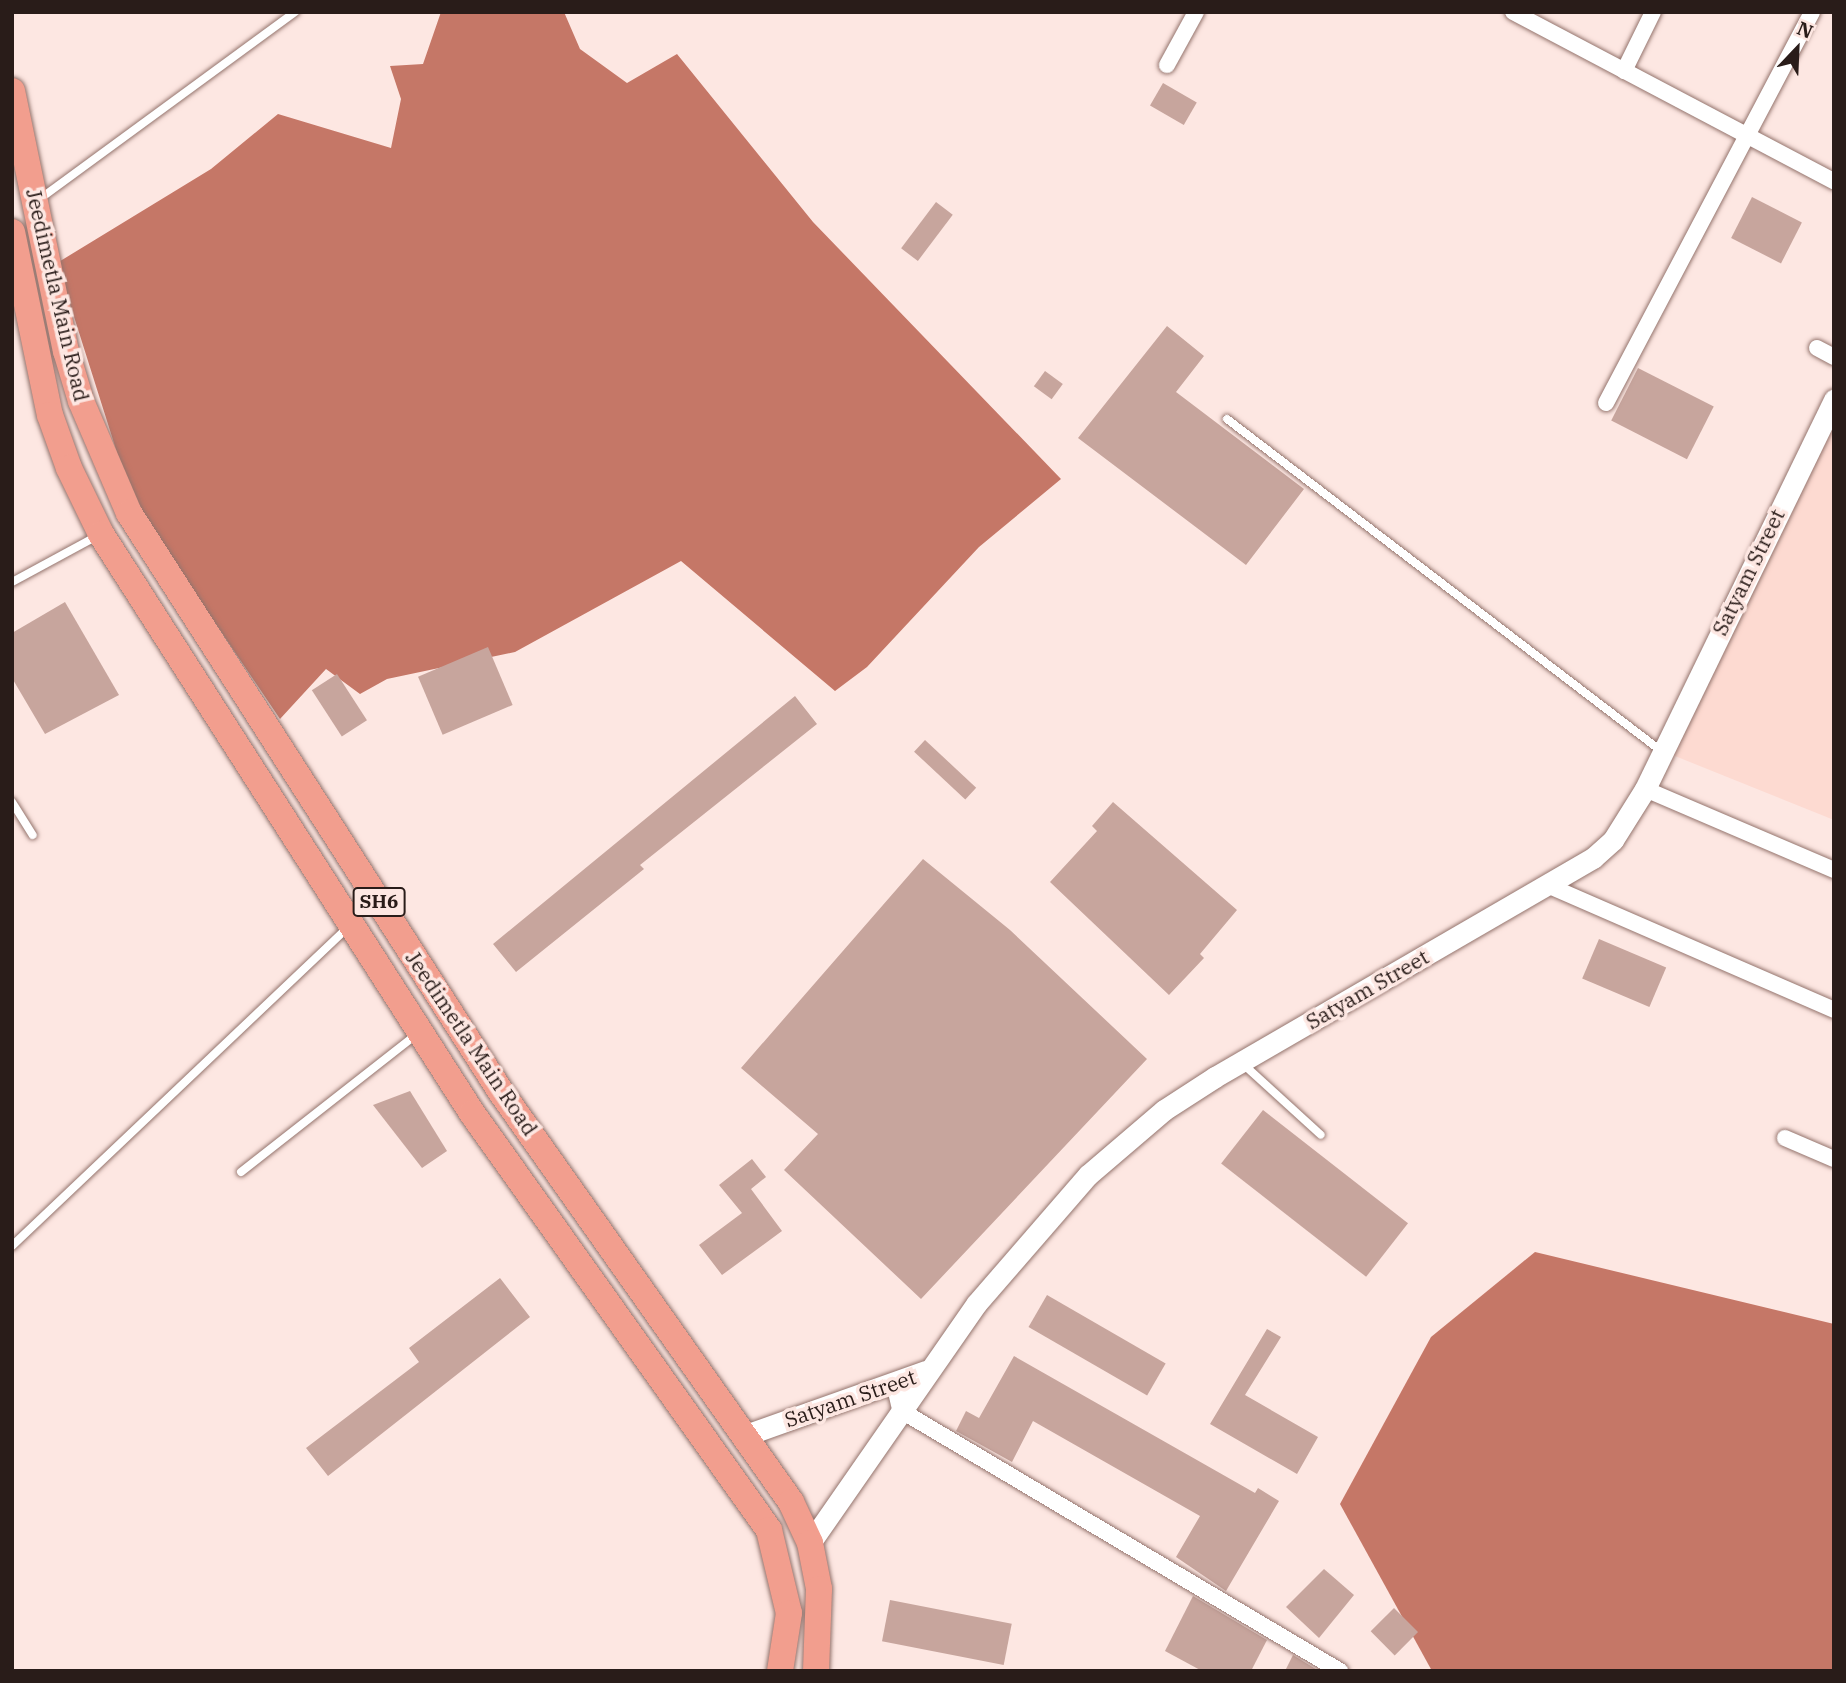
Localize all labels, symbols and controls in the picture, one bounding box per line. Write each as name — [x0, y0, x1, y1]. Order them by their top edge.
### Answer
north arrow — [1762, 14, 1832, 84]
text: N — [1794, 16, 1817, 44]
street label: Jeedimetla Main Road — [21, 186, 95, 404]
street label: Satyam Street — [1707, 505, 1789, 639]
road number: SH6 — [351, 887, 407, 918]
street label: Satyam Street — [1301, 944, 1433, 1034]
street label: Jeedimetla Main Road — [401, 946, 543, 1140]
street label: Satyam Street — [781, 1364, 919, 1432]

